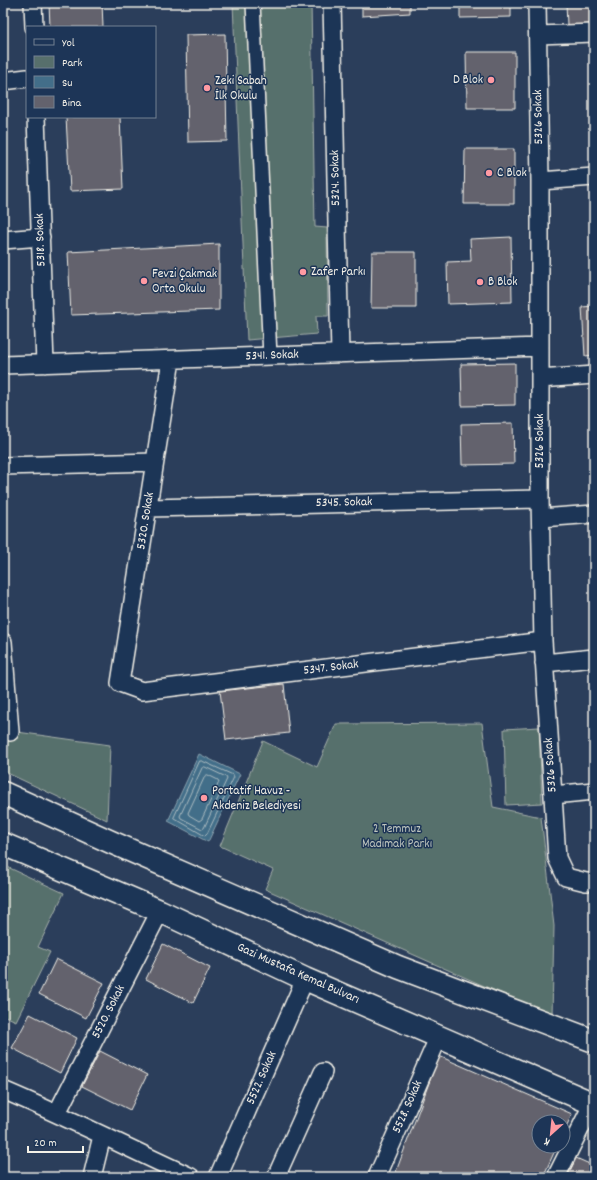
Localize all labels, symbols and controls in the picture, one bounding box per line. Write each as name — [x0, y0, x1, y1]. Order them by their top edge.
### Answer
legend — [26, 26, 156, 118]
text: Yol — [62, 35, 75, 52]
text: Park — [62, 55, 83, 72]
place label: D Blok — [453, 71, 483, 90]
place label: Zeki Sabah İlk Okulu — [215, 72, 267, 106]
text: Su — [62, 75, 72, 92]
marker: D Blok — [486, 75, 496, 85]
marker: Zeki Sabah İlk Okulu — [202, 83, 212, 93]
street label: 5326 Sokak — [529, 89, 549, 145]
text: Bina — [62, 95, 81, 112]
street label: 5324. Sokak — [326, 150, 346, 206]
place label: C Blok — [497, 164, 527, 183]
marker: C Blok — [484, 168, 494, 178]
street label: 5318. Sokak — [31, 213, 51, 267]
place label: Zafer Parkı — [311, 263, 365, 282]
place label: Fevzi Çakmak Orta Okulu — [152, 265, 217, 299]
marker: Zafer Parkı — [298, 267, 308, 277]
place label: B Blok — [488, 273, 518, 292]
marker: Fevzi Çakmak Orta Okulu — [139, 276, 149, 286]
marker: B Blok — [475, 277, 485, 287]
street label: 5341. Sokak — [245, 346, 299, 366]
street label: 5326 Sokak — [531, 413, 550, 469]
street label: 5320. Sokak — [132, 491, 160, 551]
street label: 5345. Sokak — [316, 493, 372, 513]
street label: 5347. Sokak — [302, 655, 360, 681]
street label: 5326 Sokak — [540, 737, 562, 793]
place label: Portatif Havuz - Akdeniz Belediyesi — [212, 782, 301, 816]
marker: Portatif Havuz - Akdeniz Belediyesi — [199, 793, 209, 803]
park label: 2 Temmuz Madımak Parkı — [362, 820, 432, 854]
street label: Gazi Mustafa Kemal Bulvarı — [234, 938, 362, 1010]
street label: 5520. Sokak — [87, 982, 131, 1042]
street label: 5522. Sokak — [242, 1048, 282, 1108]
street label: 5528. Sokak — [388, 1077, 428, 1137]
north arrow — [531, 1114, 571, 1154]
scale bar — [28, 1128, 83, 1154]
text: K — [541, 1133, 553, 1149]
text: 20 m — [34, 1135, 57, 1152]

